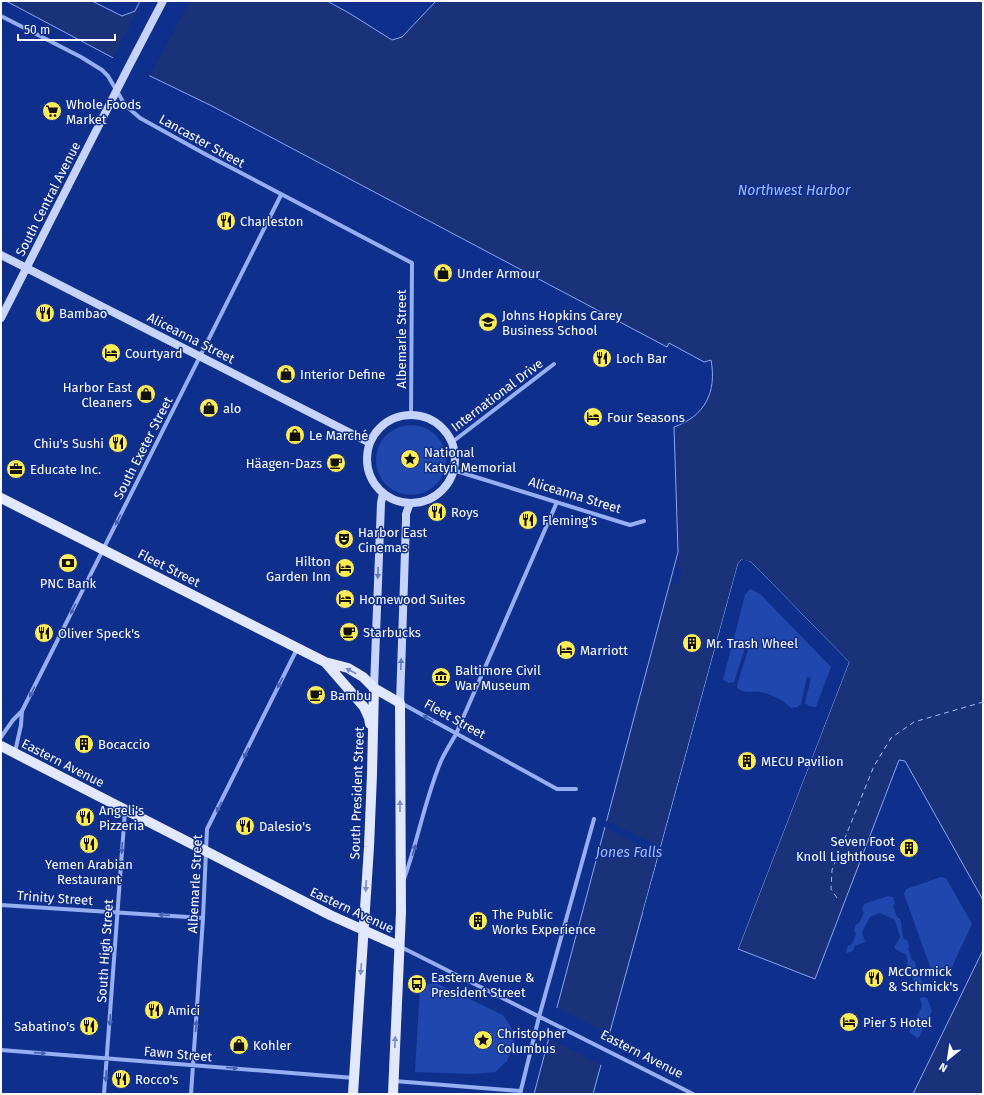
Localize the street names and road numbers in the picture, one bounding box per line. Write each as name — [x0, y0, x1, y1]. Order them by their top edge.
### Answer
street label: Lancaster Street — [157, 111, 248, 171]
street label: South Central Avenue — [13, 139, 83, 259]
street label: Albemarle Street — [394, 289, 409, 388]
street label: Aliceanna Street — [145, 310, 237, 367]
street label: International Drive — [448, 356, 546, 434]
street label: South Exeter Street — [111, 394, 176, 502]
street label: Aliceanna Street — [527, 474, 623, 516]
street label: Fleet Street — [135, 546, 203, 590]
street label: Fleet Street — [422, 696, 488, 742]
street label: South President Street — [347, 726, 367, 860]
street label: Eastern Avenue — [19, 736, 107, 790]
street label: Albemarle Street — [185, 834, 205, 934]
street label: Eastern Avenue — [308, 884, 396, 936]
street label: Trinity Street — [17, 888, 94, 908]
street label: South High Street — [94, 899, 116, 1003]
street label: Eastern Avenue — [598, 1027, 686, 1081]
street label: Fawn Street — [143, 1044, 213, 1064]

